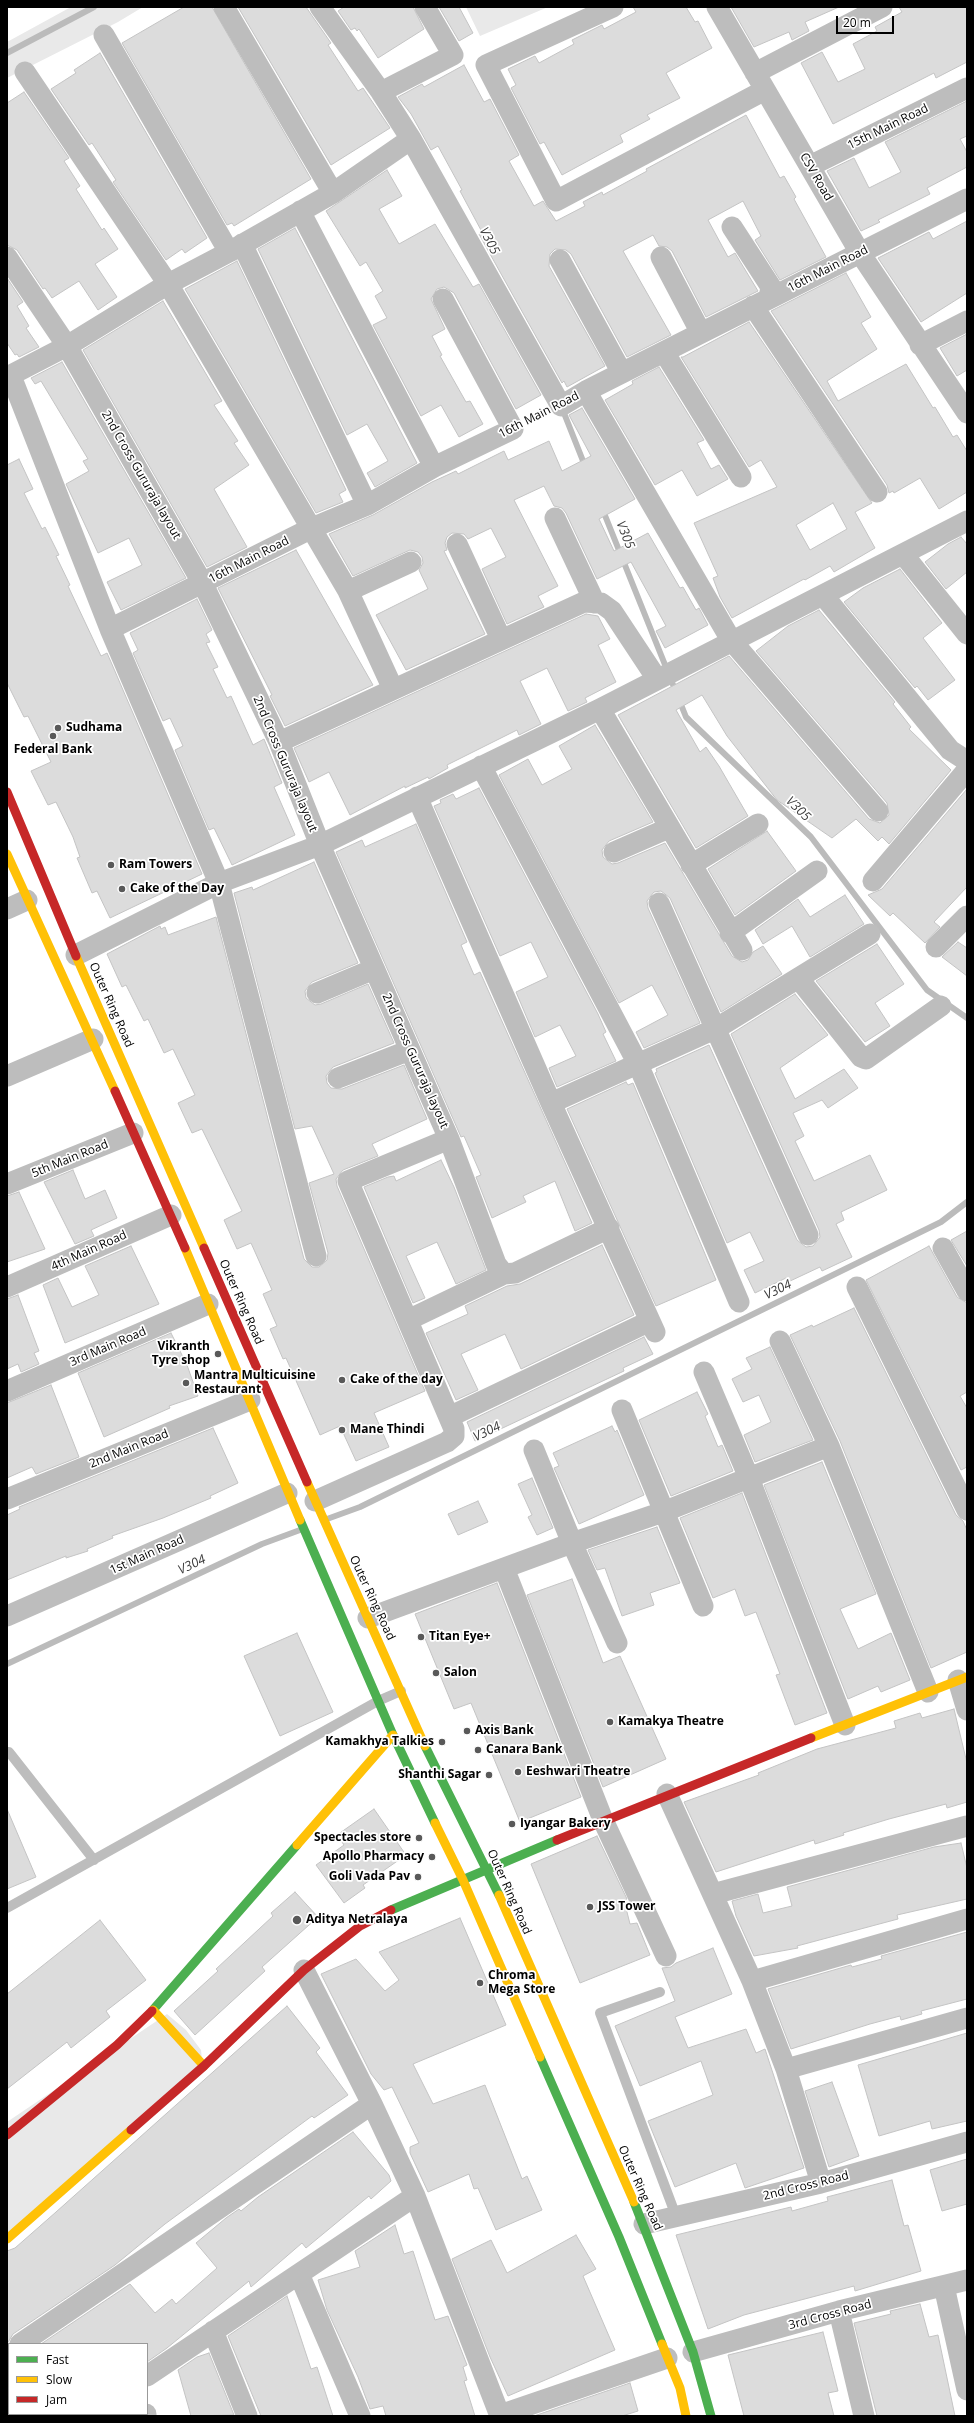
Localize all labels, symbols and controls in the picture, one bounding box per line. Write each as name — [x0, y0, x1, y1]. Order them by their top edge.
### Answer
scale bar — [838, 8, 896, 34]
text: 20 m — [843, 14, 871, 31]
street label: 15th Main Road — [845, 101, 931, 153]
street label: CSV Road — [797, 150, 835, 204]
water label: V305 — [476, 225, 502, 257]
street label: 16th Main Road — [785, 243, 871, 295]
street label: 16th Main Road — [496, 389, 582, 441]
street label: 2nd Cross Gururaja layout — [98, 408, 184, 542]
water label: V305 — [612, 519, 638, 551]
street label: 16th Main Road — [206, 534, 292, 586]
street label: 2nd Cross Gururaja layout — [250, 694, 320, 834]
place label: Sudhama — [66, 721, 122, 735]
marker: Sudhama — [53, 723, 63, 733]
marker: Federal Bank — [48, 731, 58, 741]
place label: Federal Bank — [14, 743, 92, 757]
water label: V305 — [782, 793, 814, 825]
place label: Ram Towers — [119, 858, 192, 872]
marker: Ram Towers — [106, 860, 116, 870]
place label: Cake of the Day — [130, 882, 224, 896]
marker: Cake of the Day — [117, 884, 127, 894]
street label: Outer Ring Road — [86, 960, 136, 1050]
street label: 2nd Cross Gururaja layout — [379, 991, 451, 1131]
street label: 5th Main Road — [30, 1137, 110, 1181]
street label: 4th Main Road — [49, 1228, 129, 1274]
street label: Outer Ring Road — [216, 1257, 266, 1347]
water label: V304 — [762, 1277, 794, 1303]
street label: 3rd Main Road — [68, 1324, 148, 1370]
place label: Vikranth Tyre shop — [152, 1340, 210, 1368]
marker: Vikranth Tyre shop — [213, 1349, 223, 1359]
place label: Mantra Multicuisine Restaurant — [194, 1369, 316, 1397]
place label: Cake of the day — [350, 1373, 443, 1387]
marker: Cake of the day — [337, 1375, 347, 1385]
marker: Mantra Multicuisine Restaurant — [181, 1378, 191, 1388]
water label: V304 — [471, 1419, 503, 1445]
place label: Mane Thindi — [350, 1423, 424, 1437]
marker: Mane Thindi — [337, 1425, 347, 1435]
street label: 2nd Main Road — [87, 1427, 171, 1471]
street label: 1st Main Road — [108, 1532, 186, 1578]
water label: V304 — [176, 1552, 208, 1578]
street label: Outer Ring Road — [346, 1553, 398, 1643]
place label: Titan Eye+ — [429, 1630, 491, 1644]
marker: Titan Eye+ — [416, 1632, 426, 1642]
place label: Salon — [444, 1666, 477, 1680]
marker: Salon — [431, 1668, 441, 1678]
place label: Kamakya Theatre — [618, 1715, 724, 1729]
marker: Kamakya Theatre — [605, 1717, 615, 1727]
place label: Axis Bank — [475, 1724, 534, 1738]
marker: Axis Bank — [462, 1726, 472, 1736]
place label: Kamakhya Talkies — [325, 1735, 434, 1749]
marker: Kamakhya Talkies — [437, 1737, 447, 1747]
place label: Canara Bank — [486, 1743, 562, 1757]
marker: Canara Bank — [473, 1745, 483, 1755]
place label: Eeshwari Theatre — [526, 1765, 630, 1779]
marker: Eeshwari Theatre — [513, 1767, 523, 1777]
place label: Shanthi Sagar — [398, 1768, 481, 1782]
marker: Shanthi Sagar — [484, 1770, 494, 1780]
place label: Iyangar Bakery — [520, 1817, 611, 1831]
marker: Iyangar Bakery — [507, 1819, 517, 1829]
place label: Spectacles store — [314, 1831, 411, 1845]
marker: Spectacles store — [414, 1833, 424, 1843]
street label: Outer Ring Road — [484, 1847, 534, 1937]
place label: Apollo Pharmacy — [323, 1850, 424, 1864]
marker: Apollo Pharmacy — [427, 1852, 437, 1862]
place label: Goli Vada Pav — [329, 1870, 410, 1884]
marker: Goli Vada Pav — [413, 1872, 423, 1882]
place label: JSS Tower — [598, 1900, 655, 1914]
marker: JSS Tower — [585, 1902, 595, 1912]
place label: Aditya Netralaya — [306, 1913, 408, 1927]
marker: Aditya Netralaya — [291, 1914, 303, 1926]
place label: Chroma Mega Store — [488, 1969, 555, 1997]
marker: Chroma Mega Store — [475, 1978, 485, 1988]
street label: Outer Ring Road — [615, 2143, 665, 2233]
street label: 2nd Cross Road — [762, 2168, 850, 2204]
street label: 3rd Cross Road — [787, 2297, 873, 2333]
legend — [8, 2343, 148, 2415]
text: Fast — [46, 2351, 69, 2368]
text: Slow — [46, 2371, 72, 2388]
text: Jam — [46, 2391, 67, 2408]

